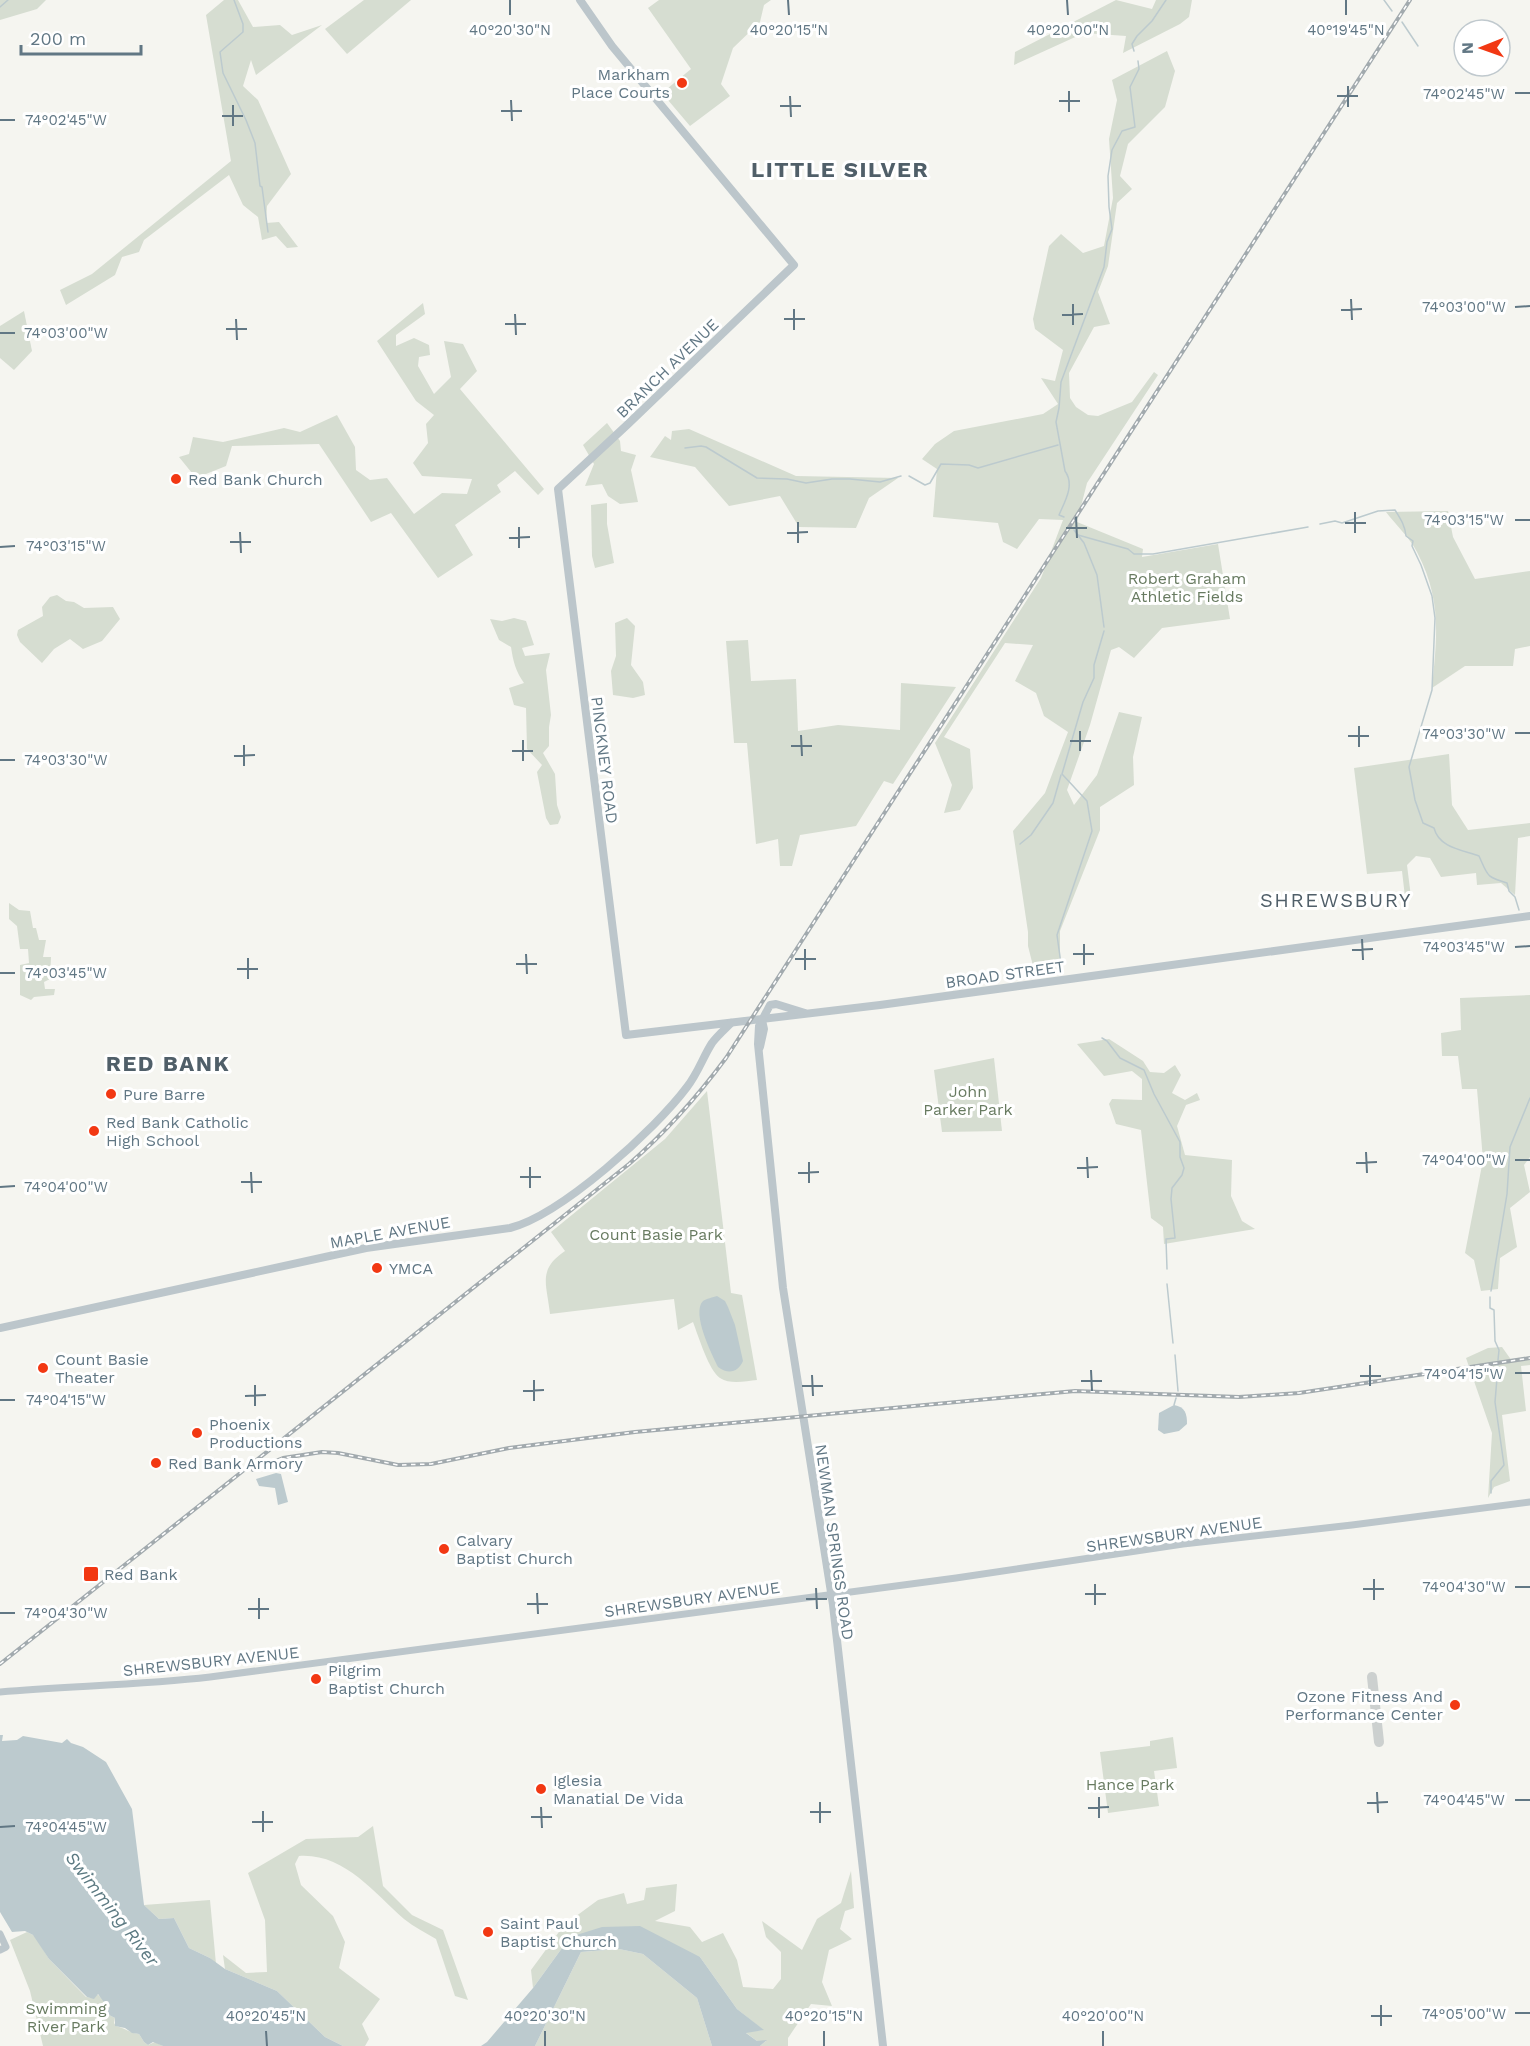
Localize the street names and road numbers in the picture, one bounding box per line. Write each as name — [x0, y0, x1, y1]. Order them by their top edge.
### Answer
street label: BRANCH AVENUE — [612, 315, 722, 422]
street label: PINCKNEY ROAD — [587, 695, 622, 825]
street label: BROAD STREET — [944, 957, 1066, 992]
street label: MAPLE AVENUE — [328, 1213, 452, 1252]
street label: NEWMAN SPRINGS ROAD — [811, 1443, 858, 1641]
street label: SHREWSBURY AVENUE — [1085, 1513, 1263, 1556]
street label: SHREWSBURY AVENUE — [603, 1578, 781, 1621]
street label: SHREWSBURY AVENUE — [122, 1643, 300, 1680]

